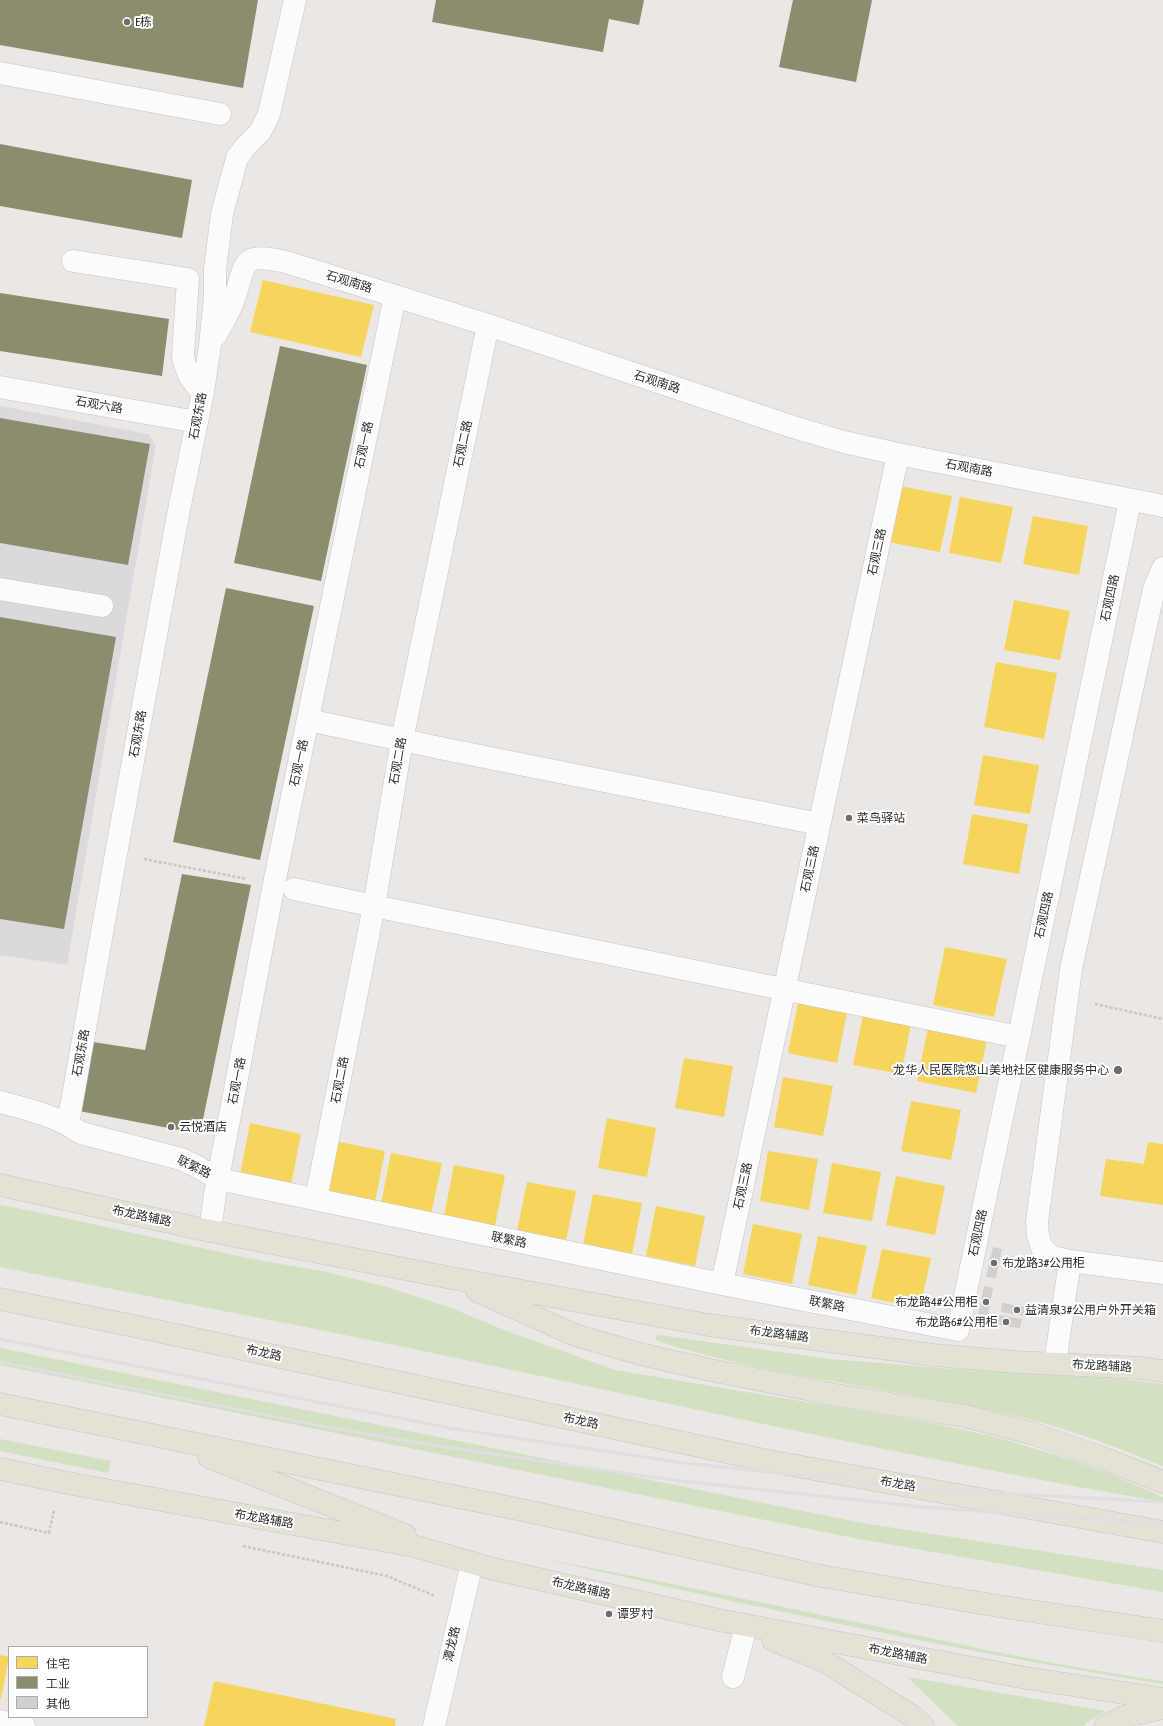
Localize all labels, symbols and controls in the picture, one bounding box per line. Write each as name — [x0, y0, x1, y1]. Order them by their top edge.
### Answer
place label: E栋 — [135, 15, 152, 29]
marker: E栋 — [122, 17, 132, 27]
street label: 石观南路 — [324, 268, 374, 296]
street label: 石观南路 — [632, 368, 682, 396]
street label: 石观东路 — [186, 391, 210, 441]
street label: 石观六路 — [74, 394, 124, 416]
street label: 石观二路 — [451, 419, 475, 469]
street label: 石观一路 — [352, 420, 376, 470]
street label: 石观南路 — [944, 456, 994, 480]
street label: 石观三路 — [865, 527, 889, 577]
street label: 石观四路 — [1098, 573, 1122, 623]
street label: 石观东路 — [127, 709, 149, 759]
street label: 石观二路 — [387, 736, 409, 786]
street label: 石观一路 — [287, 738, 311, 788]
place label: 菜鸟驿站 — [857, 811, 905, 825]
marker: 菜鸟驿站 — [844, 813, 854, 823]
street label: 石观三路 — [798, 844, 822, 894]
street label: 石观四路 — [1032, 890, 1056, 940]
street label: 石观东路 — [70, 1028, 92, 1078]
street label: 石观二路 — [328, 1055, 352, 1105]
street label: 石观一路 — [225, 1056, 249, 1106]
place label: 龙华人民医院悠山美地社区健康服务中心 — [893, 1063, 1109, 1077]
marker: 龙华人民医院悠山美地社区健康服务中心 — [1112, 1064, 1124, 1076]
place label: 云悦酒店 — [179, 1120, 227, 1134]
marker: 云悦酒店 — [166, 1122, 176, 1132]
street label: 联繁路 — [175, 1153, 213, 1181]
street label: 石观三路 — [731, 1161, 755, 1211]
street label: 布龙路辅路 — [111, 1203, 173, 1229]
street label: 石观四路 — [966, 1208, 990, 1258]
street label: 联繁路 — [490, 1229, 528, 1251]
place label: 布龙路3#公用柜 — [1002, 1256, 1085, 1270]
marker: 布龙路3#公用柜 — [989, 1258, 999, 1268]
street label: 联繁路 — [808, 1293, 846, 1315]
place label: 布龙路4#公用柜 — [895, 1295, 978, 1309]
marker: 布龙路4#公用柜 — [981, 1297, 991, 1307]
place label: 益清泉3#公用户外开关箱 — [1025, 1303, 1156, 1317]
marker: 益清泉3#公用户外开关箱 — [1012, 1305, 1022, 1315]
place label: 布龙路6#公用柜 — [915, 1315, 998, 1329]
marker: 布龙路6#公用柜 — [1001, 1317, 1011, 1327]
street label: 布龙路辅路 — [748, 1323, 810, 1345]
street label: 布龙路 — [245, 1342, 283, 1364]
street label: 布龙路辅路 — [1072, 1357, 1132, 1375]
street label: 布龙路 — [562, 1410, 600, 1432]
street label: 布龙路 — [879, 1474, 917, 1494]
street label: 布龙路辅路 — [233, 1507, 295, 1531]
street label: 布龙路辅路 — [550, 1574, 612, 1602]
place label: 谭罗村 — [617, 1607, 653, 1621]
marker: 谭罗村 — [604, 1609, 614, 1619]
street label: 潭龙路 — [441, 1625, 463, 1663]
street label: 布龙路辅路 — [867, 1641, 929, 1667]
legend — [8, 1646, 148, 1718]
text: 住宅 — [46, 1657, 70, 1671]
text: 工业 — [46, 1677, 70, 1691]
text: 其他 — [46, 1697, 70, 1711]

